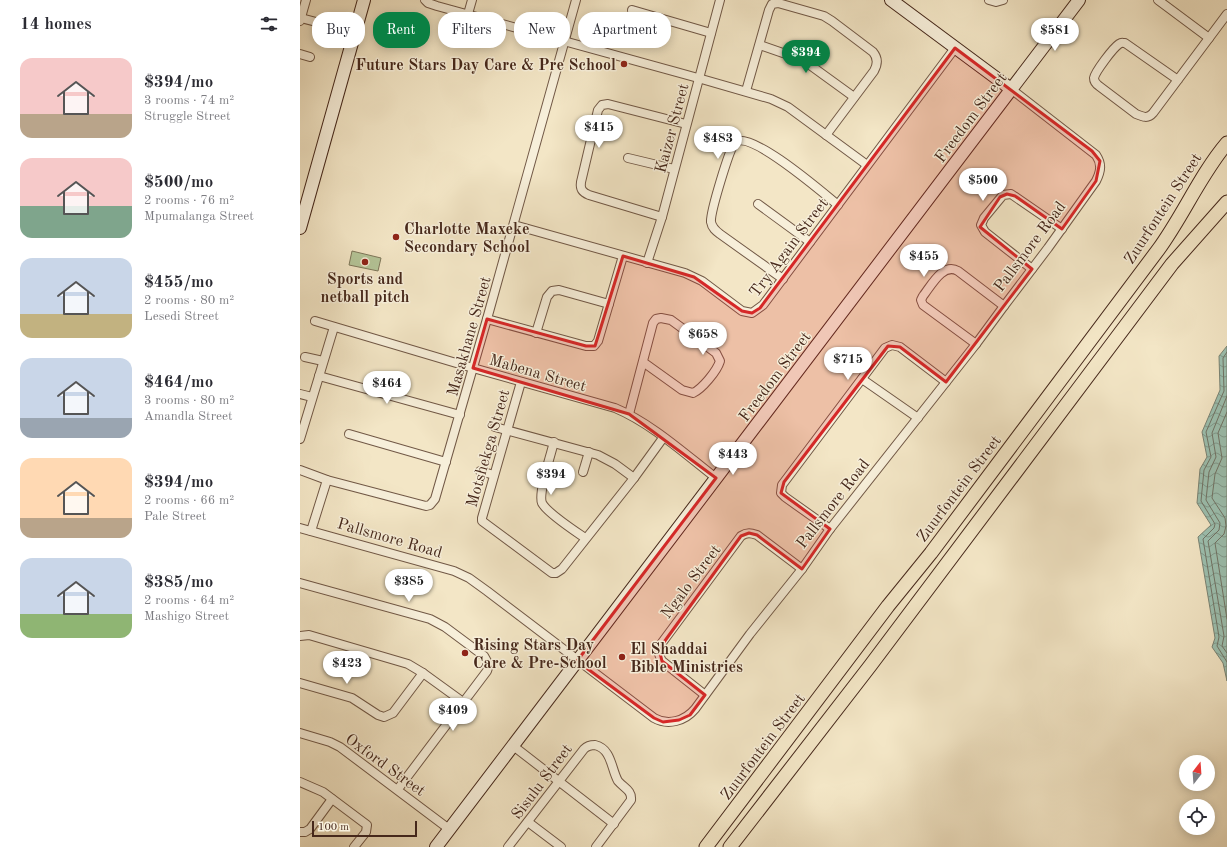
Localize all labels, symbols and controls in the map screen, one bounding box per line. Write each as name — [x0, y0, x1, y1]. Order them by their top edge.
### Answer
chip: Buy — [312, 12, 365, 48]
chip: Rent — [373, 12, 430, 48]
chip: Filters — [438, 12, 506, 48]
chip: New — [514, 12, 570, 48]
chip: Apartment — [578, 12, 671, 48]
icon: filters — [258, 13, 280, 35]
text: 14 homes — [20, 16, 92, 33]
pin: $581 — [1031, 18, 1079, 52]
text: $581 — [1040, 24, 1070, 37]
pin: $394 — [782, 40, 830, 74]
text: $394 — [791, 46, 821, 59]
place label: Future Stars Day Care & Pre School — [355, 58, 616, 74]
marker: Future Stars Day Care & Pre School — [619, 59, 629, 69]
street label: Freedom Street — [933, 70, 1011, 166]
icon: home — [52, 74, 100, 122]
text: $394/mo — [144, 74, 213, 91]
street label: Kaizer Street — [653, 82, 693, 175]
text: 3 rooms · 74 m² — [144, 94, 234, 107]
text: Struggle Street — [144, 110, 231, 123]
pin: $415 — [575, 115, 623, 149]
text: $415 — [584, 121, 614, 134]
pin: $483 — [694, 126, 742, 160]
text: $483 — [703, 132, 733, 145]
street label: Zuurfontein Street — [1122, 150, 1206, 267]
pin: $500 — [959, 168, 1007, 202]
icon: home — [52, 174, 100, 222]
text: $500/mo — [144, 174, 213, 191]
text: $500 — [968, 174, 998, 187]
text: 2 rooms · 76 m² — [144, 194, 234, 207]
street label: Try Again Street — [747, 195, 832, 301]
street label: Pallsmore Road — [992, 199, 1070, 295]
text: Mpumalanga Street — [144, 210, 254, 223]
place label: Charlotte Maxeke Secondary School — [404, 222, 530, 256]
marker: Charlotte Maxeke Secondary School — [391, 232, 401, 242]
pin: $455 — [900, 244, 948, 278]
text: $455 — [909, 250, 939, 263]
marker: Sports and netball pitch — [360, 257, 370, 267]
place label: Sports and netball pitch — [321, 272, 409, 306]
icon: home — [52, 274, 100, 322]
text: $455/mo — [144, 274, 213, 291]
street label: Masakhane Street — [445, 274, 495, 398]
text: 2 rooms · 80 m² — [144, 294, 234, 307]
text: Lesedi Street — [144, 310, 219, 323]
pin: $658 — [679, 322, 727, 356]
text: $658 — [688, 328, 718, 341]
street label: Freedom Street — [737, 329, 815, 425]
pin: $715 — [824, 347, 872, 381]
street label: Mabena Street — [487, 352, 588, 396]
text: $715 — [833, 353, 863, 366]
pin: $464 — [363, 371, 411, 405]
icon: home — [52, 374, 100, 422]
text: $464/mo — [144, 374, 213, 391]
text: $464 — [372, 377, 402, 390]
street label: Motshekga Street — [464, 387, 513, 509]
text: 3 rooms · 80 m² — [144, 394, 234, 407]
text: Amandla Street — [144, 410, 233, 423]
street label: Zuurfontein Street — [914, 433, 1005, 545]
pin: $443 — [709, 442, 757, 476]
text: $443 — [718, 448, 748, 461]
street label: Pallsmore Road — [794, 457, 873, 552]
pin: $394 — [527, 462, 575, 496]
text: $394 — [536, 468, 566, 481]
icon: home — [52, 474, 100, 522]
text: $394/mo — [144, 474, 213, 491]
text: 2 rooms · 66 m² — [144, 494, 234, 507]
text: Pale Street — [144, 510, 206, 523]
street label: Pallsmore Road — [335, 516, 444, 562]
street label: Ngalo Street — [659, 542, 725, 622]
pin: $385 — [385, 569, 433, 603]
icon: home — [52, 574, 100, 622]
text: $385/mo — [144, 574, 213, 591]
text: $385 — [394, 575, 424, 588]
text: 2 rooms · 64 m² — [144, 594, 234, 607]
text: Mashigo Street — [144, 610, 229, 623]
place label: Rising Stars Day Care & Pre-School — [473, 638, 607, 672]
place label: El Shaddai Bible Ministries — [630, 642, 743, 676]
marker: Rising Stars Day Care & Pre-School — [460, 648, 470, 658]
pin: $423 — [323, 651, 371, 685]
marker: El Shaddai Bible Ministries — [617, 652, 627, 662]
text: $423 — [332, 657, 362, 670]
street label: Zuurfontein Street — [718, 691, 809, 803]
pin: $409 — [429, 698, 477, 732]
text: $409 — [438, 704, 468, 717]
street label: Oxford Street — [342, 731, 428, 800]
street label: Sisulu Street — [509, 741, 576, 823]
north arrow — [1179, 755, 1215, 791]
map controls — [1179, 755, 1215, 835]
button: locate — [1179, 799, 1215, 835]
scale bar — [312, 819, 417, 838]
text: 100 m — [318, 822, 349, 833]

